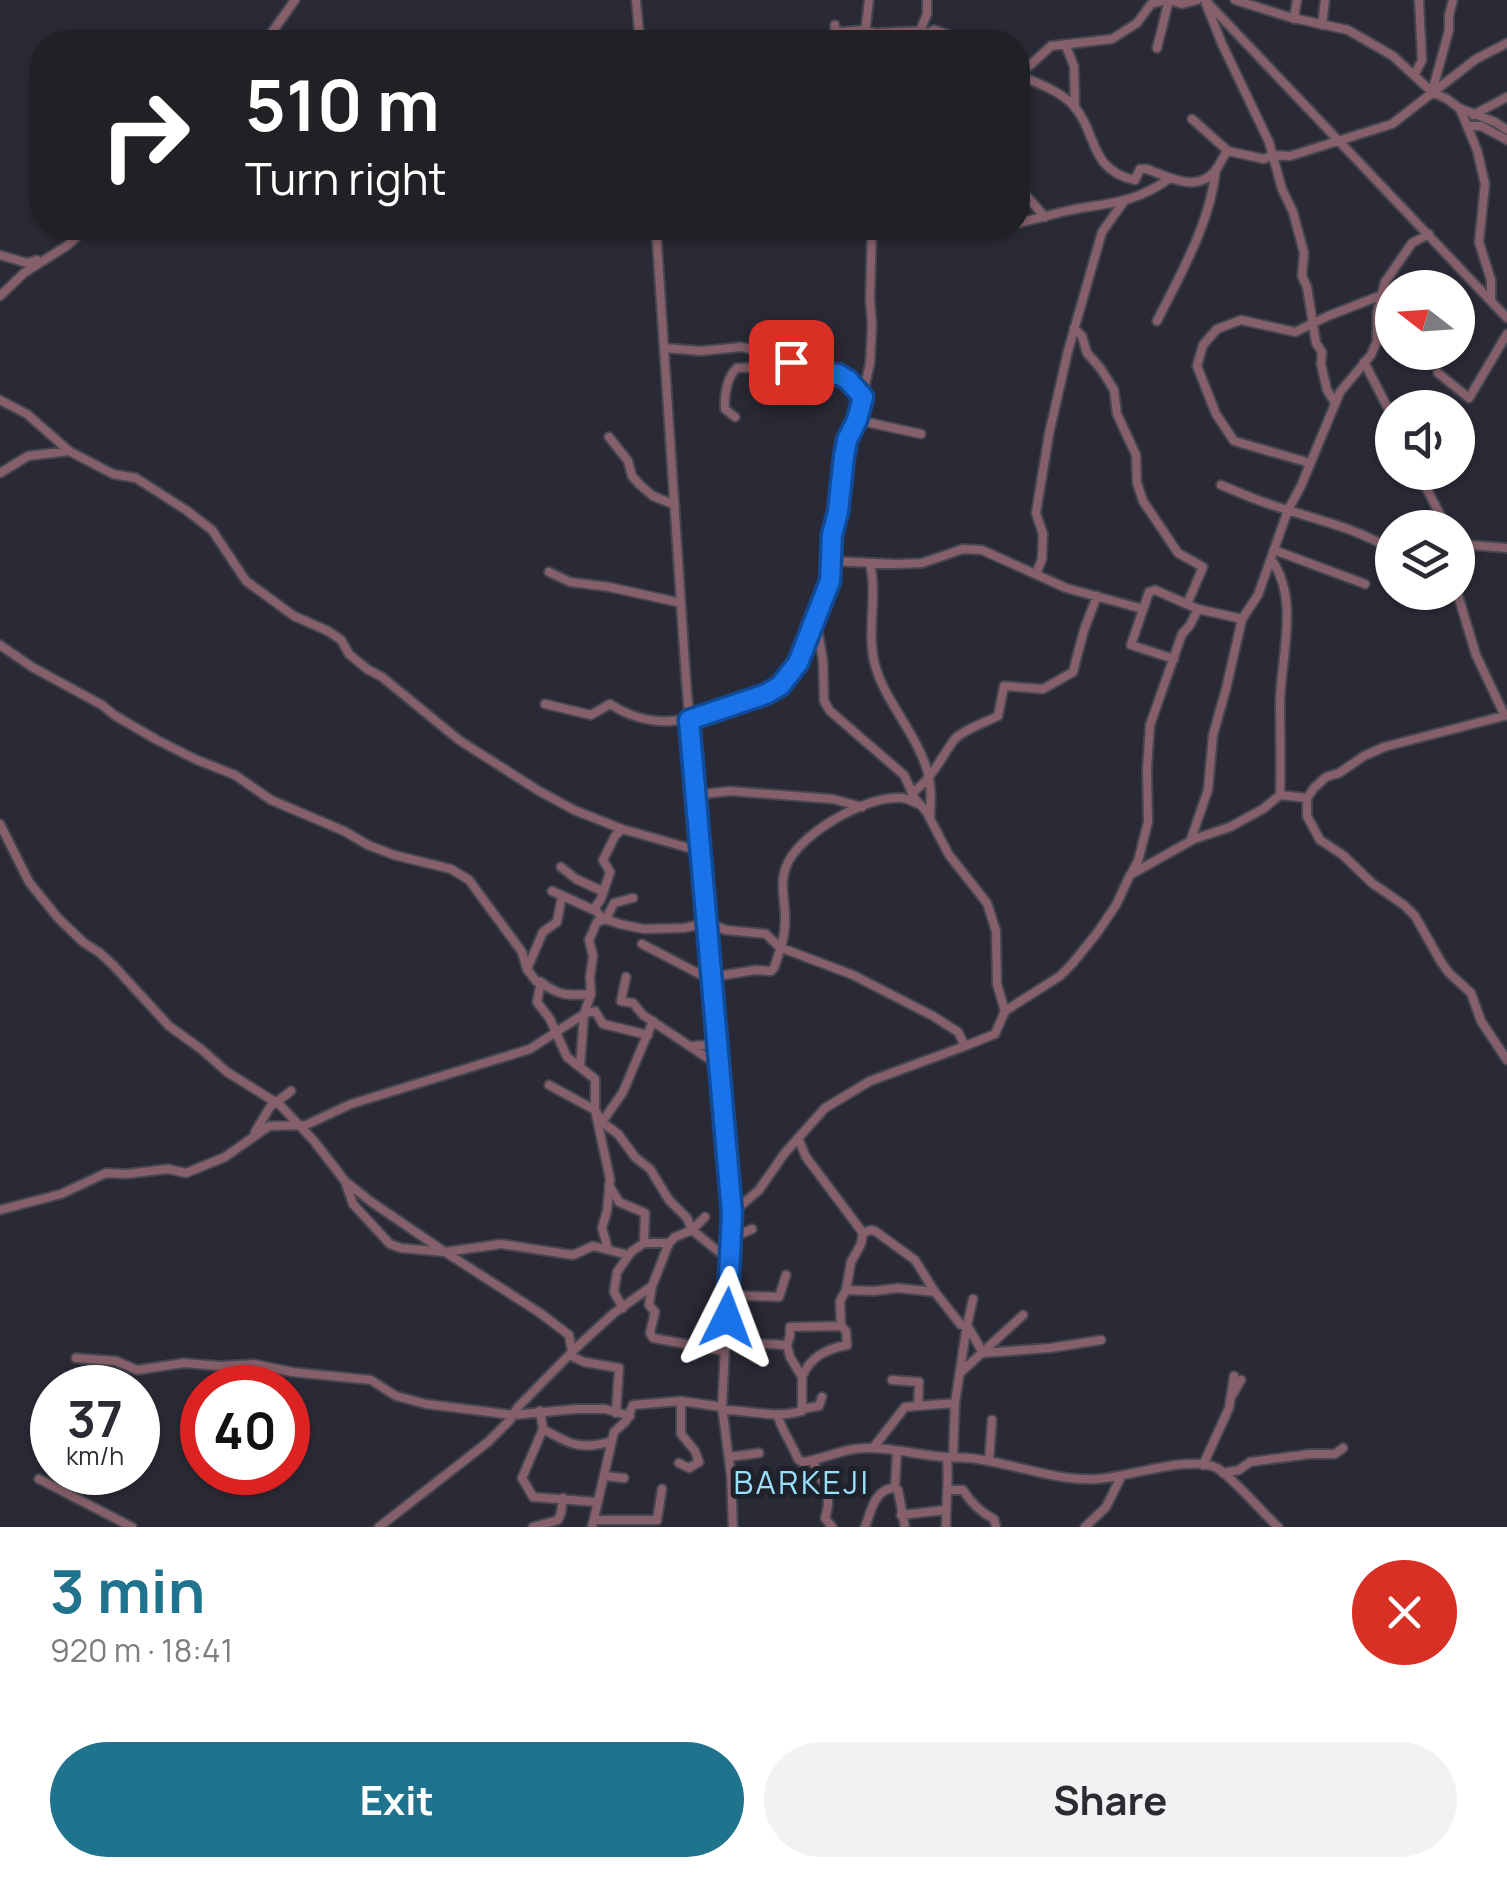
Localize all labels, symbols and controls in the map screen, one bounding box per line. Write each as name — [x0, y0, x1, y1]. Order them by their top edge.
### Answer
text: 510 m — [245, 56, 440, 152]
icon: right — [80, 70, 210, 200]
text: Turn right — [245, 147, 446, 209]
north arrow — [1375, 270, 1475, 370]
map controls — [1375, 270, 1475, 610]
pin — [749, 320, 834, 405]
icon: arrive — [764, 335, 819, 390]
button: sound — [1375, 390, 1475, 490]
button: layers — [1375, 510, 1475, 610]
position arrow — [675, 1266, 779, 1370]
speed limit sign: 40 — [180, 1365, 310, 1495]
text: 37 — [67, 1384, 123, 1452]
text: km/h — [66, 1438, 124, 1473]
district label: BARKEJI — [733, 1460, 871, 1504]
text: 3 min — [50, 1549, 205, 1631]
button: close — [1352, 1560, 1457, 1665]
text: 920 m · 18:41 — [50, 1628, 233, 1672]
button: Exit — [50, 1742, 744, 1857]
button: Share — [764, 1742, 1457, 1857]

